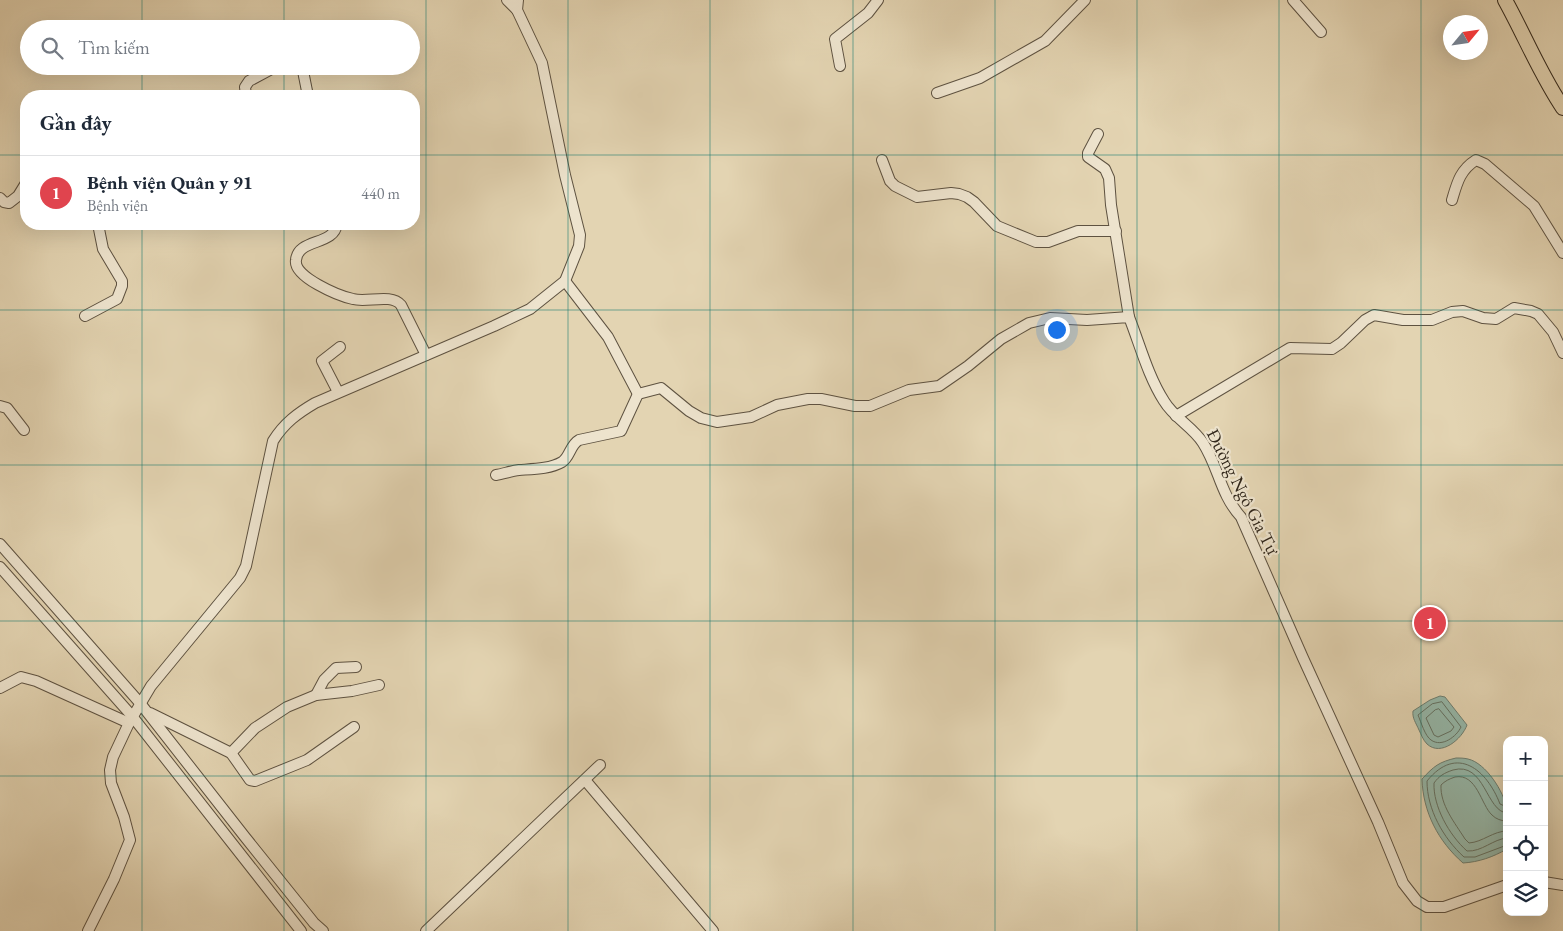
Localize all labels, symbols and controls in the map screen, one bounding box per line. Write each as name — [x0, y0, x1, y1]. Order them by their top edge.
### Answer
north arrow — [1443, 15, 1488, 60]
search box — [20, 20, 420, 75]
icon: search — [38, 34, 66, 62]
text: Tìm kiếm — [78, 35, 150, 60]
text: Gần đây — [40, 109, 112, 136]
text: Bệnh viện Quân y 91 — [87, 170, 253, 195]
text: 1 — [52, 183, 60, 204]
text: 440 m — [361, 183, 400, 204]
text: Bệnh viện — [87, 195, 148, 216]
your location — [1044, 317, 1070, 343]
street label: Đường Ngô Gia Tự — [1202, 425, 1286, 560]
pin: 1 — [1414, 604, 1446, 642]
map controls — [1503, 736, 1548, 916]
button: + — [1503, 736, 1548, 781]
button: − — [1503, 781, 1548, 826]
button: locate — [1503, 826, 1548, 871]
button: layers — [1503, 871, 1548, 916]

